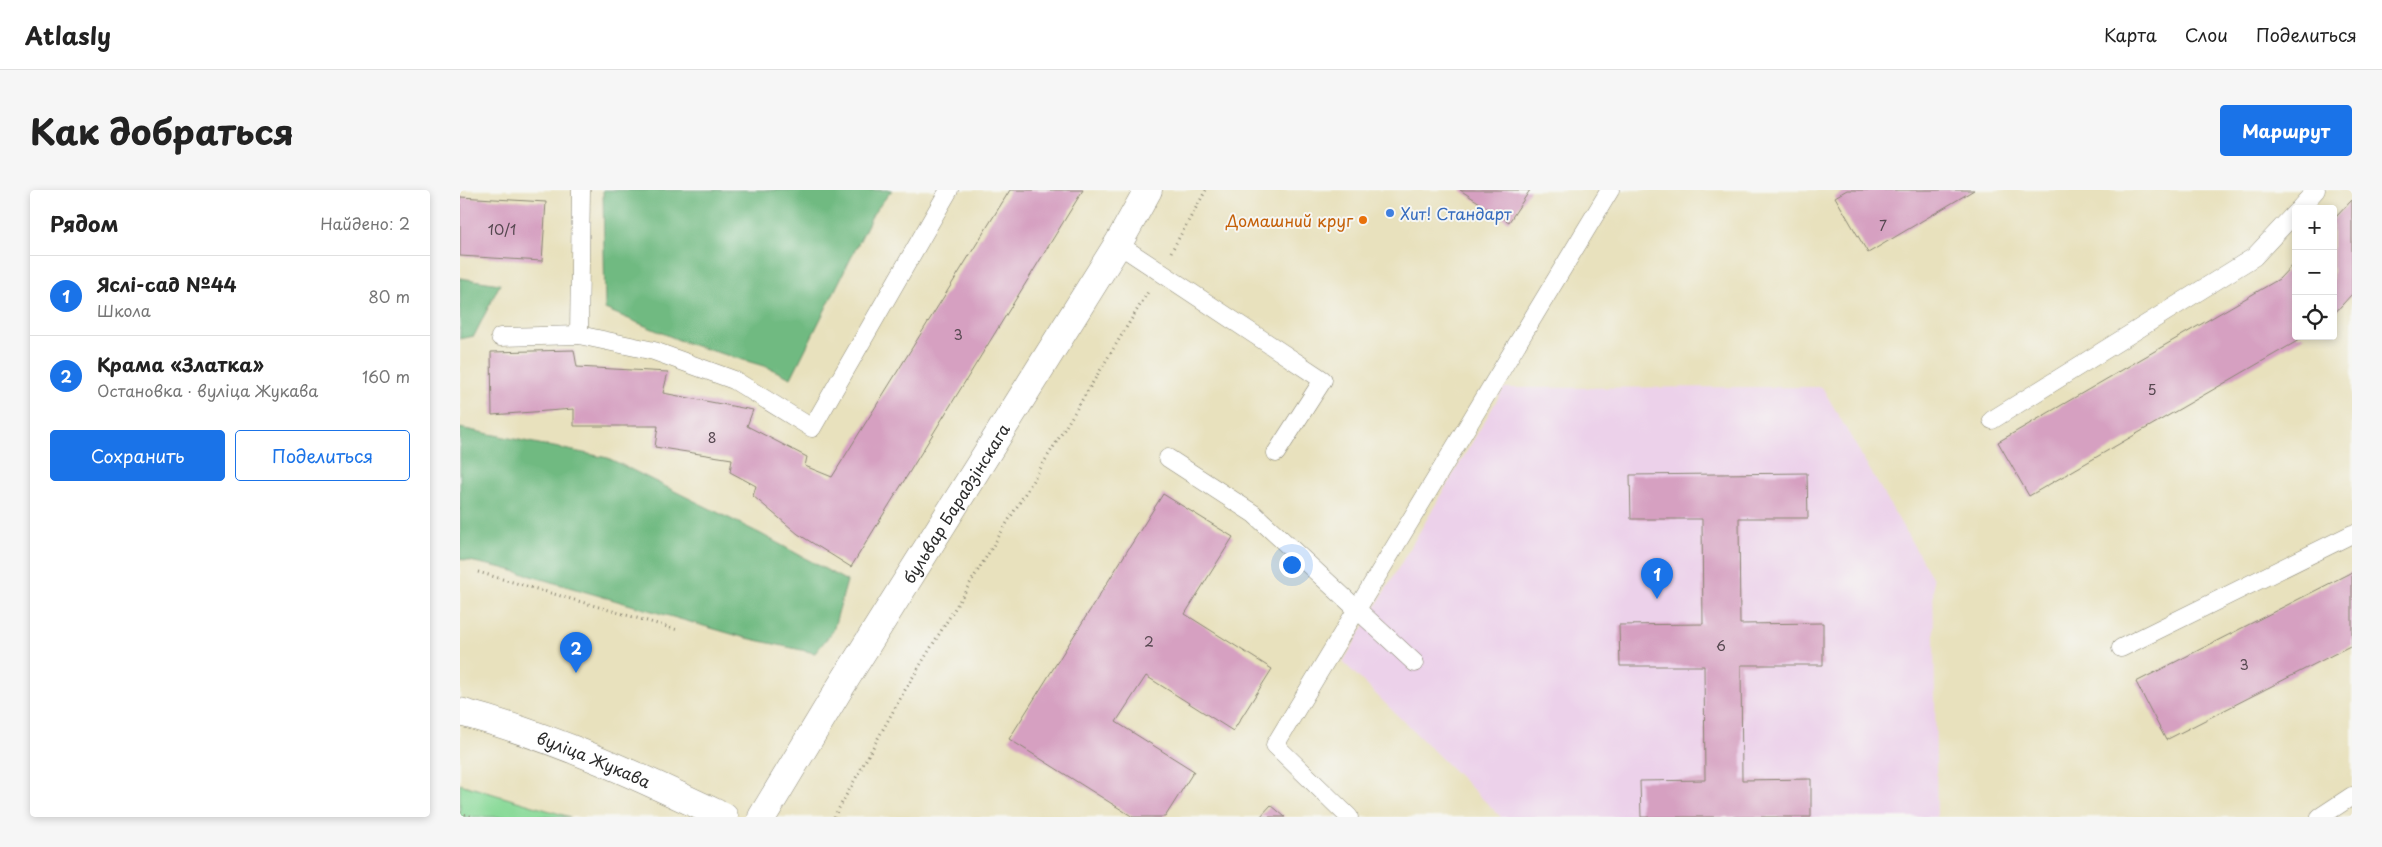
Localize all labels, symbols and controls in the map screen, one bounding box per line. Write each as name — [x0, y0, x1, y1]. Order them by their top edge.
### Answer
text: Atlasly — [25, 17, 111, 53]
text: Карта — [2104, 21, 2157, 48]
text: Слои — [2185, 21, 2228, 48]
text: Поделиться — [2256, 21, 2357, 48]
text: Как добраться — [30, 104, 294, 157]
button: Маршрут — [2220, 105, 2352, 156]
place label: Хит! Стандарт — [1400, 201, 1512, 225]
map controls — [2292, 205, 2337, 340]
button: + — [2292, 205, 2337, 250]
text: Рядом — [50, 207, 118, 239]
marker: Хит! Стандарт — [1384, 207, 1396, 219]
place label: Домашний круг — [1225, 208, 1354, 232]
text: Найдено: 2 — [320, 211, 410, 235]
marker: Домашний круг — [1357, 214, 1369, 226]
house number: 7 — [1879, 215, 1887, 236]
house number: 10/1 — [488, 219, 516, 240]
button: − — [2292, 250, 2337, 295]
text: Яслі-сад №44 — [97, 270, 237, 298]
text: 1 — [62, 284, 70, 308]
text: 80 m — [368, 284, 410, 308]
button: locate — [2292, 295, 2337, 340]
text: Школа — [97, 298, 151, 322]
house number: 3 — [953, 324, 963, 345]
text: Крама «Златка» — [97, 350, 264, 378]
text: 2 — [60, 364, 72, 388]
text: 160 m — [362, 364, 410, 388]
text: Остановка · вуліца Жукава — [97, 378, 318, 402]
house number: 5 — [2147, 379, 2157, 400]
street label: бульвар Барадзінскага — [896, 418, 1015, 588]
house number: 8 — [708, 427, 716, 448]
button: Сохранить — [50, 430, 225, 481]
button: Поделиться — [235, 430, 410, 481]
your location — [1279, 552, 1305, 578]
pin: 1 — [1641, 558, 1673, 599]
house number: 2 — [1144, 631, 1154, 652]
pin: 2 — [560, 632, 592, 673]
house number: 6 — [1716, 635, 1726, 656]
house number: 3 — [2239, 654, 2249, 675]
street label: вуліца Жукава — [533, 725, 655, 793]

